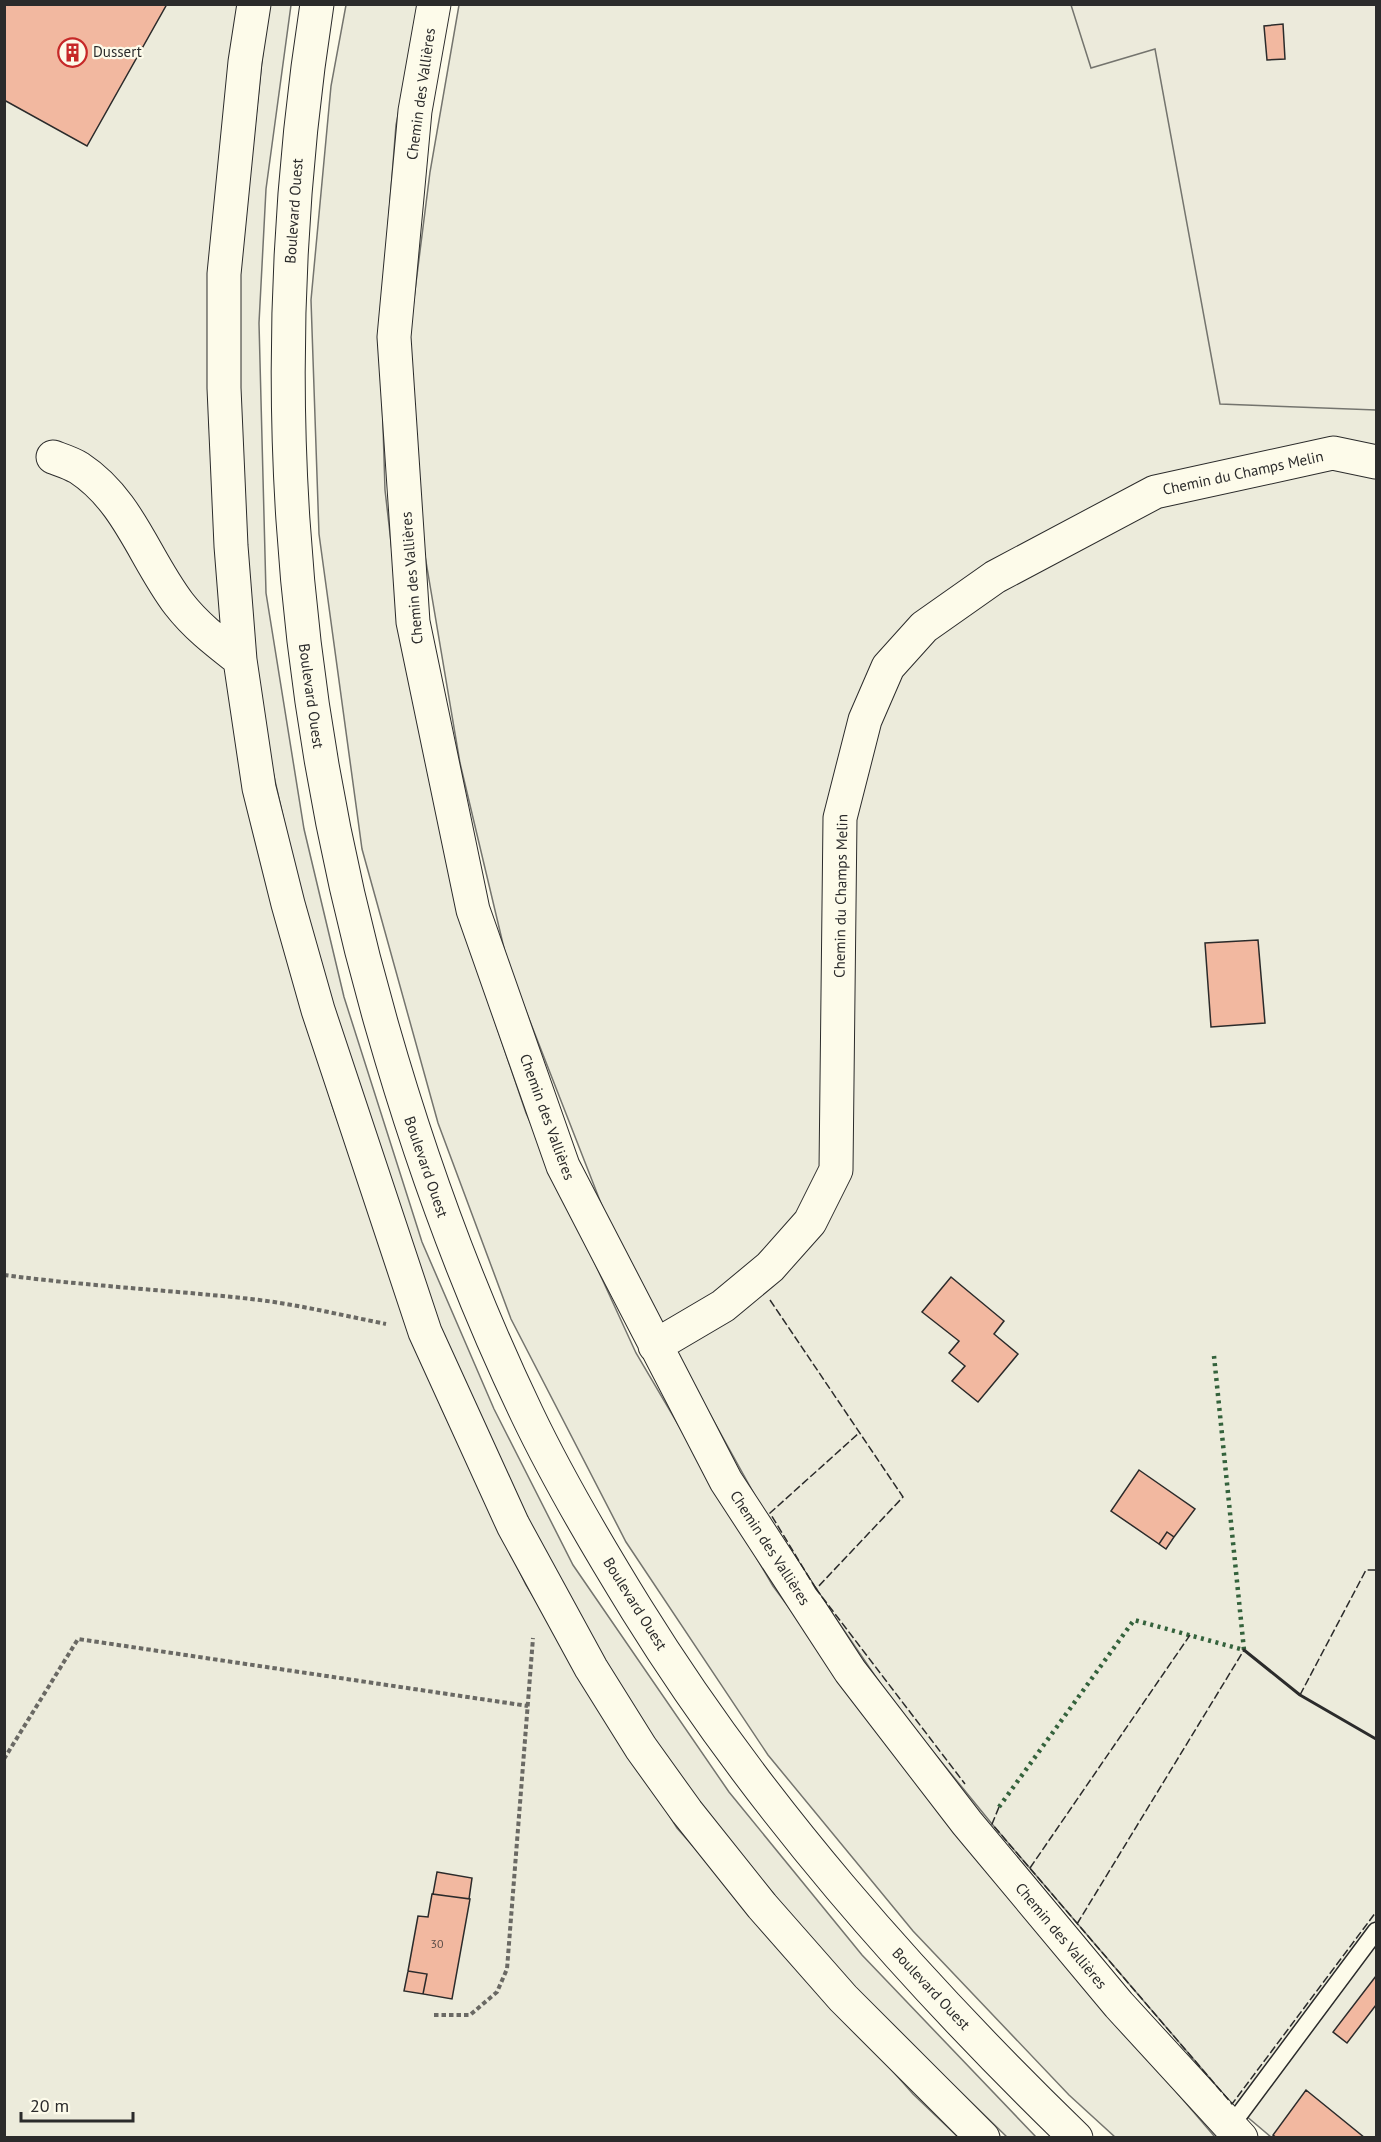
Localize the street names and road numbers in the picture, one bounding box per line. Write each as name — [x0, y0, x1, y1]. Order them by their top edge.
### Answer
street label: Chemin des Vallières — [402, 27, 439, 161]
street label: Boulevard Ouest — [280, 158, 307, 264]
street label: Chemin du Champs Melin — [1161, 446, 1325, 499]
street label: Chemin des Vallières — [396, 511, 427, 645]
street label: Boulevard Ouest — [295, 642, 328, 750]
street label: Chemin du Champs Melin — [830, 814, 851, 978]
street label: Chemin des Vallières — [516, 1051, 579, 1183]
street label: Boulevard Ouest — [400, 1114, 453, 1220]
street label: Chemin des Vallières — [726, 1487, 815, 1609]
street label: Boulevard Ouest — [599, 1554, 672, 1654]
street label: Chemin des Vallières — [1011, 1879, 1111, 1993]
street label: Boulevard Ouest — [888, 1943, 974, 2034]

